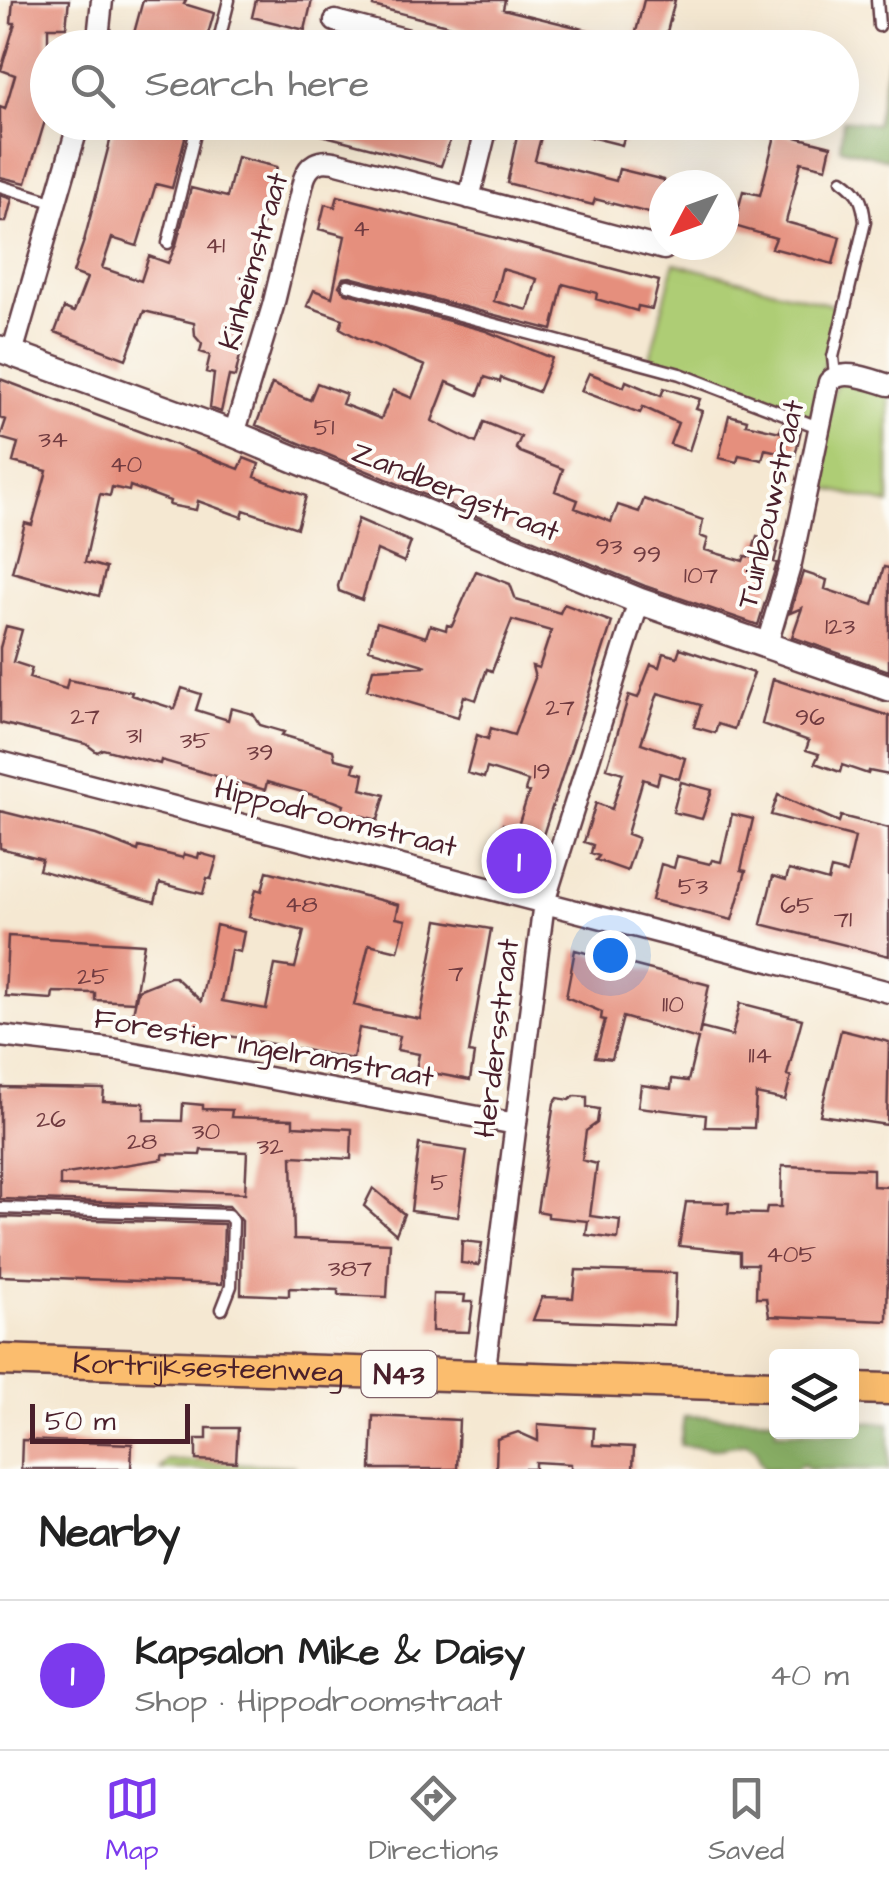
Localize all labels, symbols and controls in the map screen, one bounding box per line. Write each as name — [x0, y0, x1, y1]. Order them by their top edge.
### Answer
search box — [30, 30, 859, 140]
icon: search — [65, 58, 120, 113]
text: Search here — [145, 59, 369, 111]
street label: Kinheimstraat — [209, 167, 299, 355]
north arrow — [649, 170, 739, 260]
house number: 4 — [352, 211, 370, 246]
house number: 41 — [205, 228, 225, 263]
street label: Tuinbouwstraat — [727, 396, 815, 613]
house number: 51 — [314, 410, 334, 445]
house number: 34 — [38, 422, 68, 457]
street label: Zandbergstraat — [345, 431, 566, 554]
house number: 40 — [110, 447, 143, 482]
house number: 93 — [596, 529, 623, 564]
house number: 99 — [633, 537, 661, 572]
house number: 107 — [684, 558, 718, 593]
house number: 123 — [825, 609, 855, 644]
house number: 27 — [545, 690, 575, 725]
house number: 27 — [70, 699, 100, 734]
house number: 96 — [795, 700, 825, 735]
house number: 31 — [126, 718, 142, 753]
house number: 35 — [180, 723, 211, 758]
house number: 39 — [247, 735, 273, 770]
house number: 19 — [533, 754, 551, 789]
street label: Hippodroomstraat — [210, 768, 461, 868]
pin: 1 — [486, 824, 552, 898]
house number: 53 — [678, 869, 708, 904]
house number: 48 — [284, 887, 318, 922]
house number: 65 — [780, 888, 814, 923]
house number: 71 — [834, 902, 852, 937]
your location — [585, 930, 636, 981]
street label: Herdersstraat — [464, 936, 530, 1140]
house number: 7 — [448, 956, 464, 991]
house number: 25 — [77, 959, 109, 994]
house number: 110 — [662, 987, 684, 1022]
street label: Forestier Ingelramstraat — [90, 997, 437, 1100]
house number: 114 — [748, 1038, 772, 1073]
house number: 26 — [36, 1102, 66, 1137]
house number: 30 — [192, 1114, 220, 1149]
house number: 28 — [127, 1124, 157, 1159]
house number: 32 — [256, 1129, 284, 1164]
house number: 5 — [430, 1165, 448, 1200]
house number: 405 — [766, 1237, 817, 1272]
house number: 387 — [328, 1251, 372, 1286]
street label: Kortrijksesteenweg — [72, 1342, 344, 1394]
map controls — [769, 1349, 859, 1439]
button: layers — [769, 1349, 859, 1439]
road number: N43 — [362, 1351, 436, 1397]
scale bar — [30, 1399, 190, 1444]
text: 50 m — [45, 1402, 116, 1441]
text: Nearby — [40, 1505, 180, 1563]
text: Kapsalon Mike & Daisy — [135, 1627, 525, 1679]
text: 1 — [70, 1653, 75, 1698]
text: 40 m — [769, 1653, 849, 1698]
text: Shop · Hippodroomstraat — [135, 1679, 502, 1724]
tab: Map — [105, 1771, 160, 1870]
tab: Directions — [369, 1771, 499, 1870]
tab: Saved — [708, 1771, 784, 1870]

